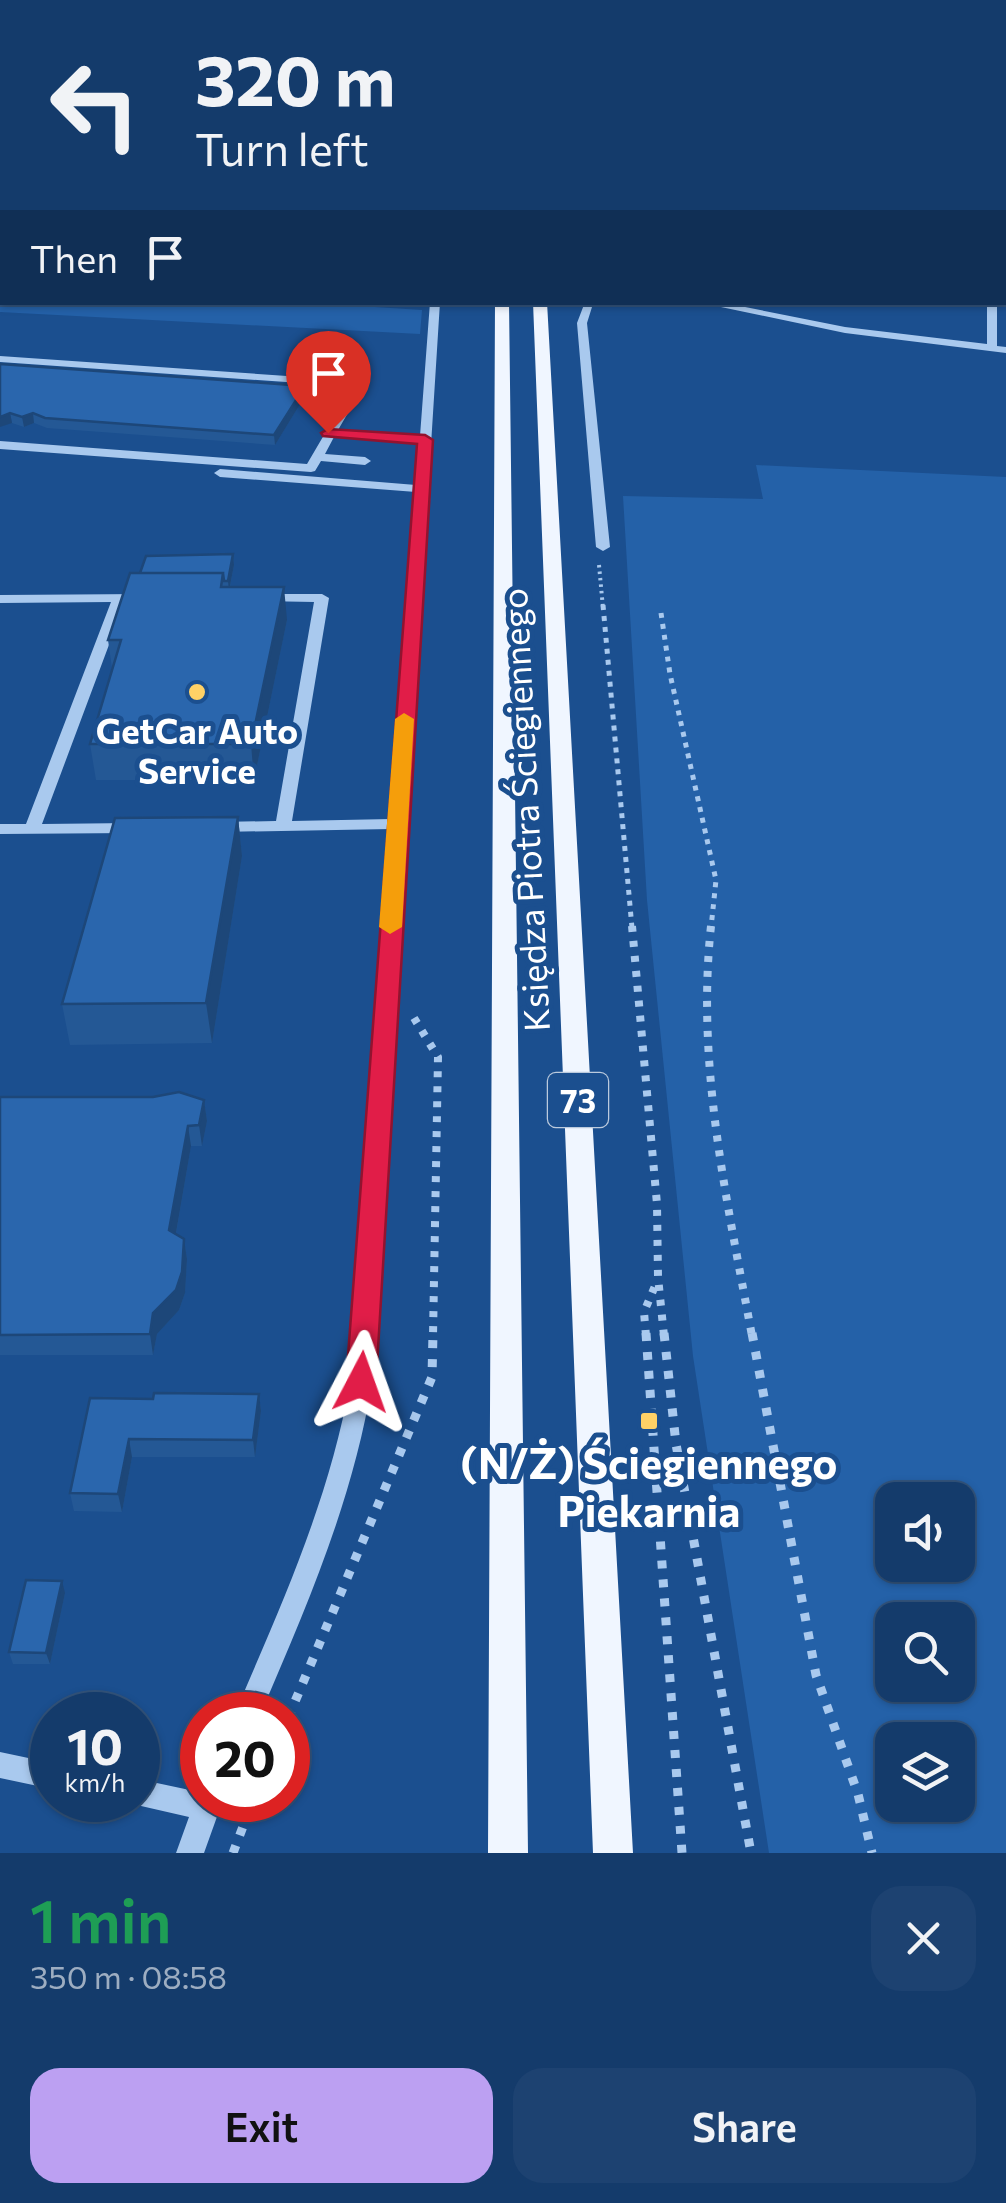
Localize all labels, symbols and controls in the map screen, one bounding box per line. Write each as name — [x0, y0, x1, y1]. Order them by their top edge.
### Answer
text: 320 m — [195, 35, 396, 120]
icon: left — [30, 40, 160, 170]
text: Turn left — [195, 120, 369, 175]
icon: arrive — [138, 230, 193, 285]
text: Then — [30, 234, 118, 281]
pin — [286, 331, 371, 434]
icon: arrive — [301, 346, 356, 401]
street label: Księdza Piotra Ściegiennego — [491, 587, 557, 1033]
marker: GetCar Auto Service — [186, 681, 208, 703]
place label: GetCar Auto Service — [96, 708, 298, 791]
road number: 73 — [548, 1073, 608, 1127]
position arrow — [309, 1330, 413, 1434]
marker: (N/Ż) Ściegiennego Piekarnia — [638, 1410, 660, 1432]
place label: (N/Ż) Ściegiennego Piekarnia — [461, 1436, 837, 1536]
map controls — [875, 1482, 975, 1822]
button: sound — [875, 1482, 975, 1582]
button: search — [875, 1602, 975, 1702]
speed limit sign: 20 — [180, 1692, 310, 1822]
text: 10 — [67, 1714, 123, 1775]
button: layers — [875, 1722, 975, 1822]
text: km/h — [65, 1767, 125, 1797]
text: 1 min — [30, 1882, 171, 1955]
button: close — [871, 1886, 976, 1991]
text: 350 m · 08:58 — [30, 1956, 227, 1996]
button: Exit — [30, 2068, 493, 2183]
button: Share — [513, 2068, 976, 2183]

